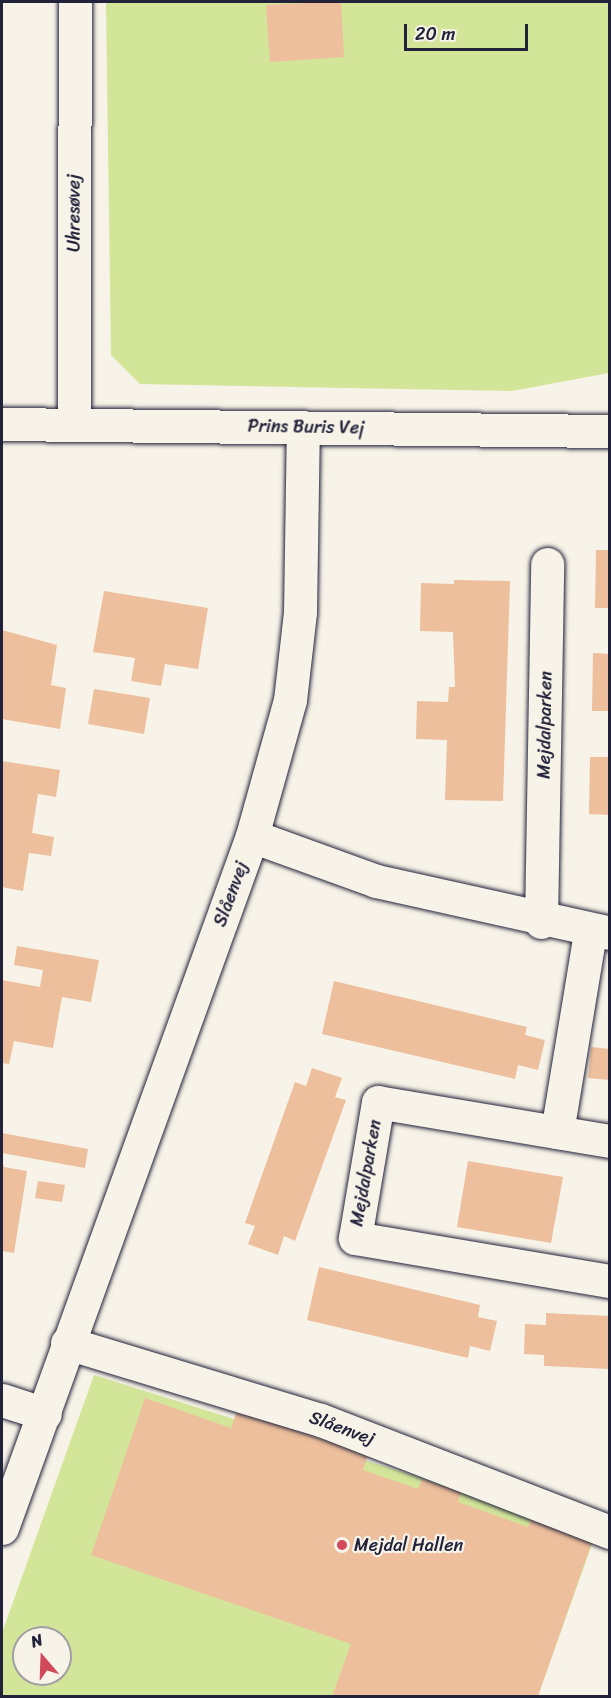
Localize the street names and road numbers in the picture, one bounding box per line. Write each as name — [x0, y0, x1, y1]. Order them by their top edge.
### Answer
street label: Uhresøvej — [63, 174, 85, 252]
street label: Prins Buris Vej — [248, 415, 364, 439]
street label: Mejdalparken — [533, 671, 557, 779]
street label: Slåenvej — [209, 858, 253, 930]
street label: Mejdalparken — [346, 1118, 386, 1228]
street label: Slåenvej — [306, 1406, 378, 1450]

